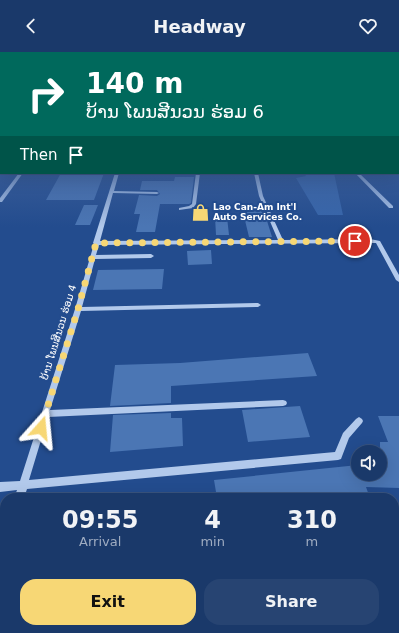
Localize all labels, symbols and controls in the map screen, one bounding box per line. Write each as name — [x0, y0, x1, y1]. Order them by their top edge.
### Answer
icon: back — [20, 15, 42, 37]
icon: heart — [357, 15, 379, 37]
text: Headway — [153, 16, 246, 37]
text: 140 m — [86, 67, 183, 100]
icon: right — [20, 68, 72, 120]
text: ບ້ານ ໂພນສີນວນ ຮ່ອມ 6 — [86, 101, 264, 122]
icon: arrive — [65, 144, 87, 166]
text: Then — [20, 146, 57, 164]
shop icon: Lao Can-Am Int'l Auto Services Co. — [190, 202, 210, 222]
place label: Lao Can-Am Int'l Auto Services Co. — [213, 202, 302, 222]
pin — [338, 224, 372, 258]
icon: arrive — [344, 230, 366, 252]
street label: ບ້ານ ໂພນສີນວນ ຮ່ອມ 4 — [38, 283, 78, 381]
position arrow — [20, 407, 62, 449]
map controls — [351, 445, 387, 481]
button: sound — [351, 445, 387, 481]
text: 09:55 — [62, 506, 138, 534]
text: 4 — [204, 506, 221, 534]
text: 310 — [287, 506, 337, 534]
text: Arrival — [79, 534, 121, 549]
text: min — [200, 534, 225, 549]
text: m — [306, 534, 318, 549]
button: Exit — [20, 579, 196, 625]
button: Share — [204, 579, 379, 625]

